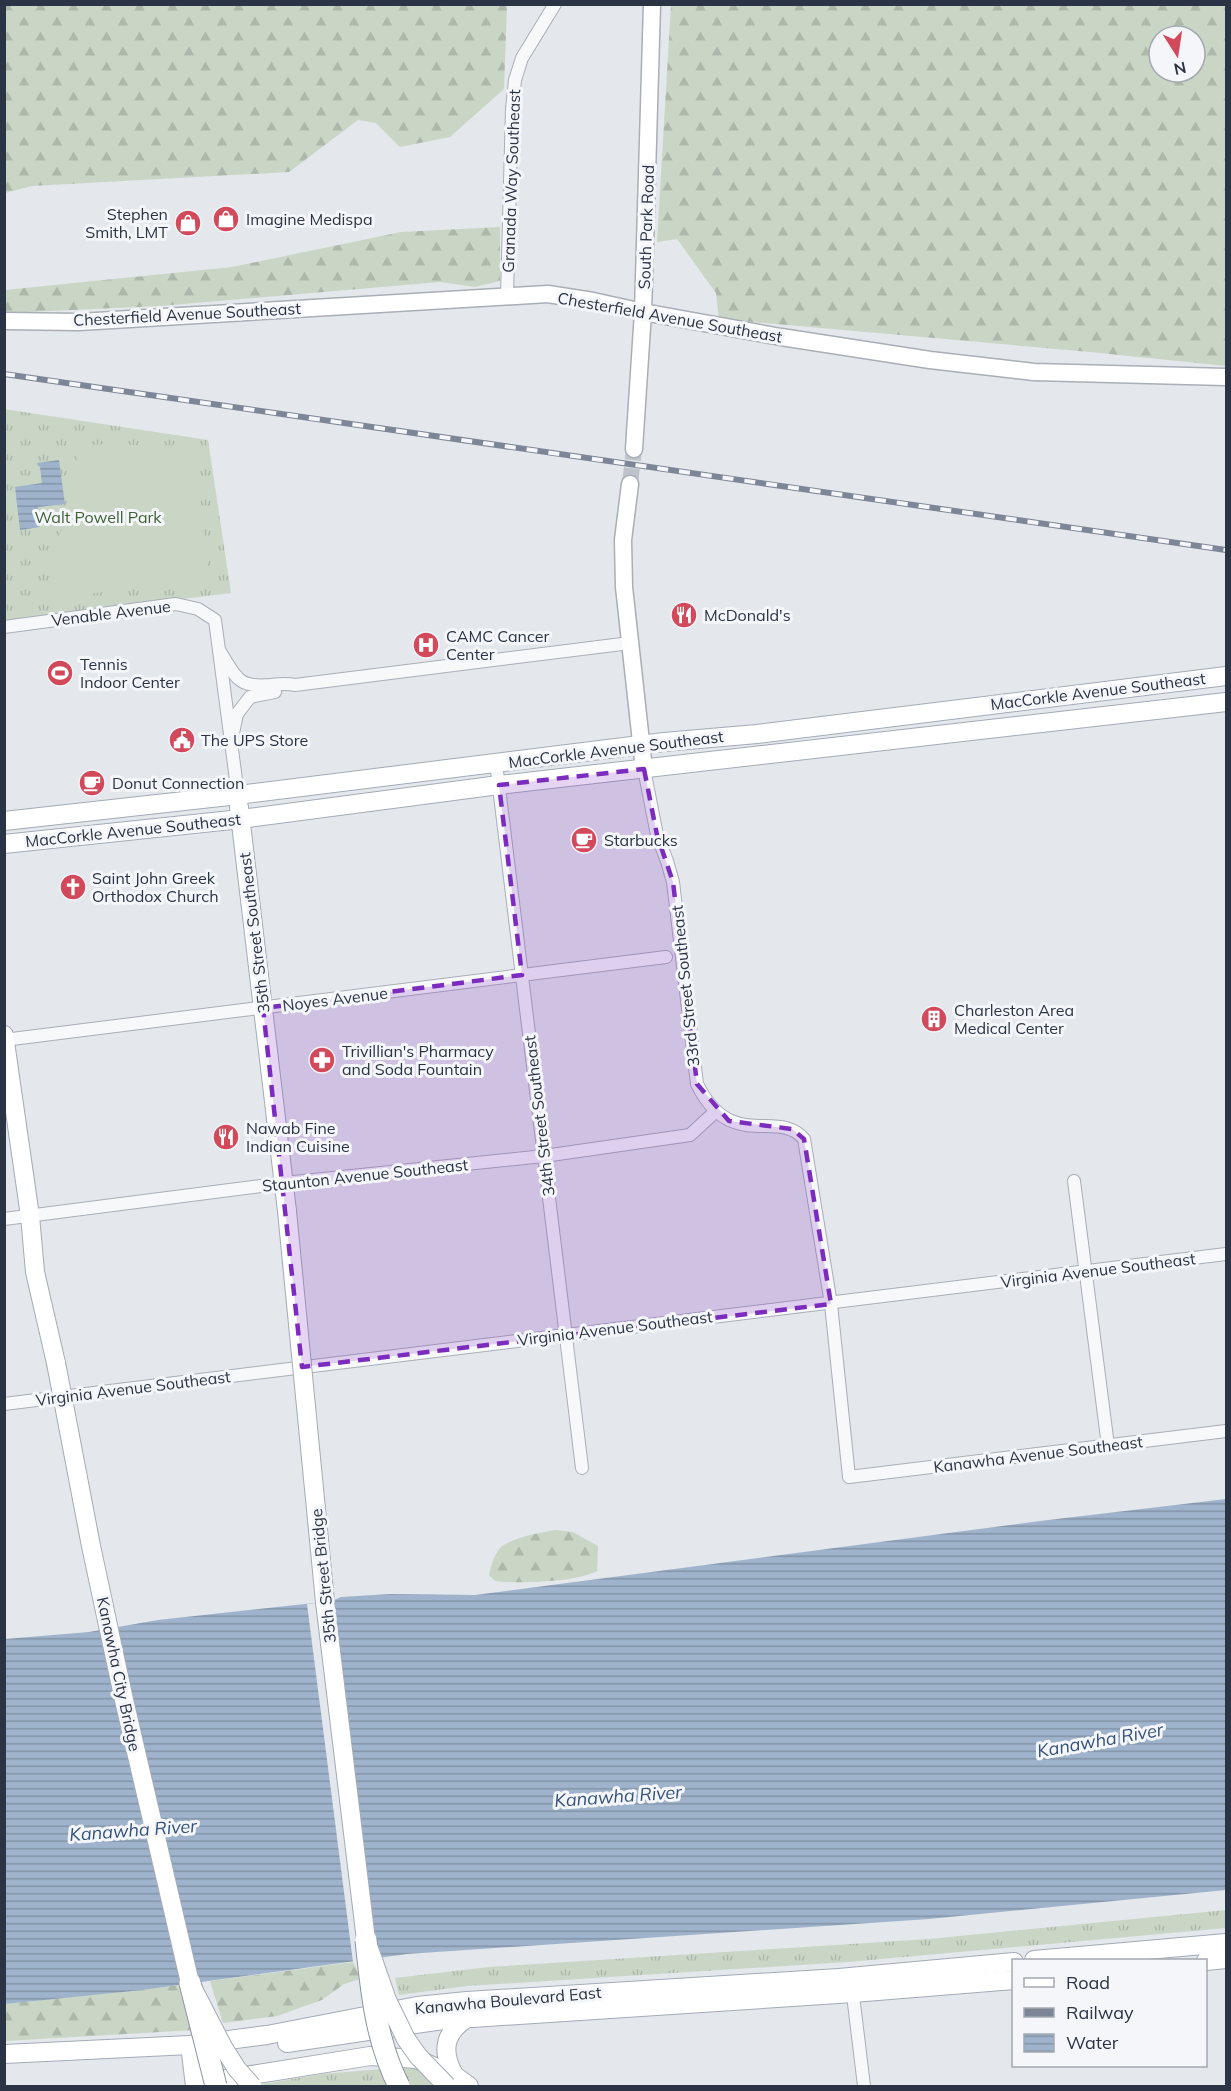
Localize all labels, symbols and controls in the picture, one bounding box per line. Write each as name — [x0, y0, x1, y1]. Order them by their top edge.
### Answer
north arrow — [1147, 24, 1207, 84]
text: N — [1172, 58, 1188, 80]
street label: Granada Way Southeast — [498, 89, 524, 273]
street label: South Park Road — [634, 164, 658, 290]
place label: Stephen Smith, LMT — [85, 204, 168, 242]
shop icon: Imagine Medispa — [211, 204, 241, 234]
shop icon: Stephen Smith, LMT — [173, 208, 203, 238]
place label: Imagine Medispa — [246, 209, 372, 229]
street label: Chesterfield Avenue Southeast — [556, 287, 784, 347]
street label: Chesterfield Avenue Southeast — [73, 298, 302, 330]
park label: Walt Powell Park — [34, 507, 162, 527]
street label: Venable Avenue — [50, 596, 172, 630]
restaurant icon: McDonald's — [669, 600, 699, 630]
place label: McDonald's — [704, 605, 791, 625]
place label: CAMC Cancer Center — [446, 626, 549, 664]
hospital icon: CAMC Cancer Center — [411, 630, 441, 660]
place label: Tennis Indoor Center — [80, 654, 180, 692]
sports icon: Tennis Indoor Center — [45, 658, 75, 688]
street label: MacCorkle Avenue Southeast — [989, 668, 1207, 714]
public building icon: The UPS Store — [167, 725, 197, 755]
street label: MacCorkle Avenue Southeast — [507, 726, 725, 772]
place label: The UPS Store — [201, 730, 308, 750]
cafe icon: Donut Connection — [77, 768, 107, 798]
place label: Donut Connection — [112, 773, 244, 793]
street label: MacCorkle Avenue Southeast — [24, 809, 242, 851]
cafe icon: Starbucks — [569, 825, 599, 855]
place label: Starbucks — [604, 830, 678, 850]
street label: 35th Street Southeast — [234, 851, 274, 1015]
place label: Saint John Greek Orthodox Church — [92, 868, 219, 906]
church icon: Saint John Greek Orthodox Church — [58, 872, 88, 902]
street label: 33rd Street Southeast — [667, 904, 703, 1068]
street label: Noyes Avenue — [281, 983, 389, 1015]
place label: Charleston Area Medical Center — [954, 1000, 1074, 1038]
building icon: Charleston Area Medical Center — [919, 1004, 949, 1034]
street label: 34th Street Southeast — [519, 1034, 559, 1198]
place label: Trivillian's Pharmacy and Soda Fountain — [342, 1041, 494, 1079]
pharmacy icon: Trivillian's Pharmacy and Soda Fountain — [307, 1045, 337, 1075]
place label: Nawab Fine Indian Cuisine — [246, 1118, 350, 1156]
restaurant icon: Nawab Fine Indian Cuisine — [211, 1122, 241, 1152]
street label: Staunton Avenue Southeast — [261, 1154, 469, 1196]
street label: Virginia Avenue Southeast — [999, 1248, 1197, 1292]
street label: Virginia Avenue Southeast — [516, 1306, 714, 1350]
street label: Virginia Avenue Southeast — [34, 1366, 232, 1410]
street label: Kanawha Avenue Southeast — [932, 1431, 1144, 1477]
street label: 35th Street Bridge — [306, 1508, 340, 1644]
street label: Kanawha City Bridge — [93, 1595, 145, 1753]
water label: Kanawha River — [1035, 1717, 1166, 1762]
water label: Kanawha River — [554, 1780, 684, 1812]
water label: Kanawha River — [69, 1814, 199, 1846]
legend — [1012, 1959, 1207, 2067]
text: Road — [1066, 1971, 1110, 1994]
street label: Kanawha Boulevard East — [414, 1982, 602, 2018]
text: Railway — [1066, 2001, 1134, 2024]
text: Water — [1066, 2031, 1119, 2054]

